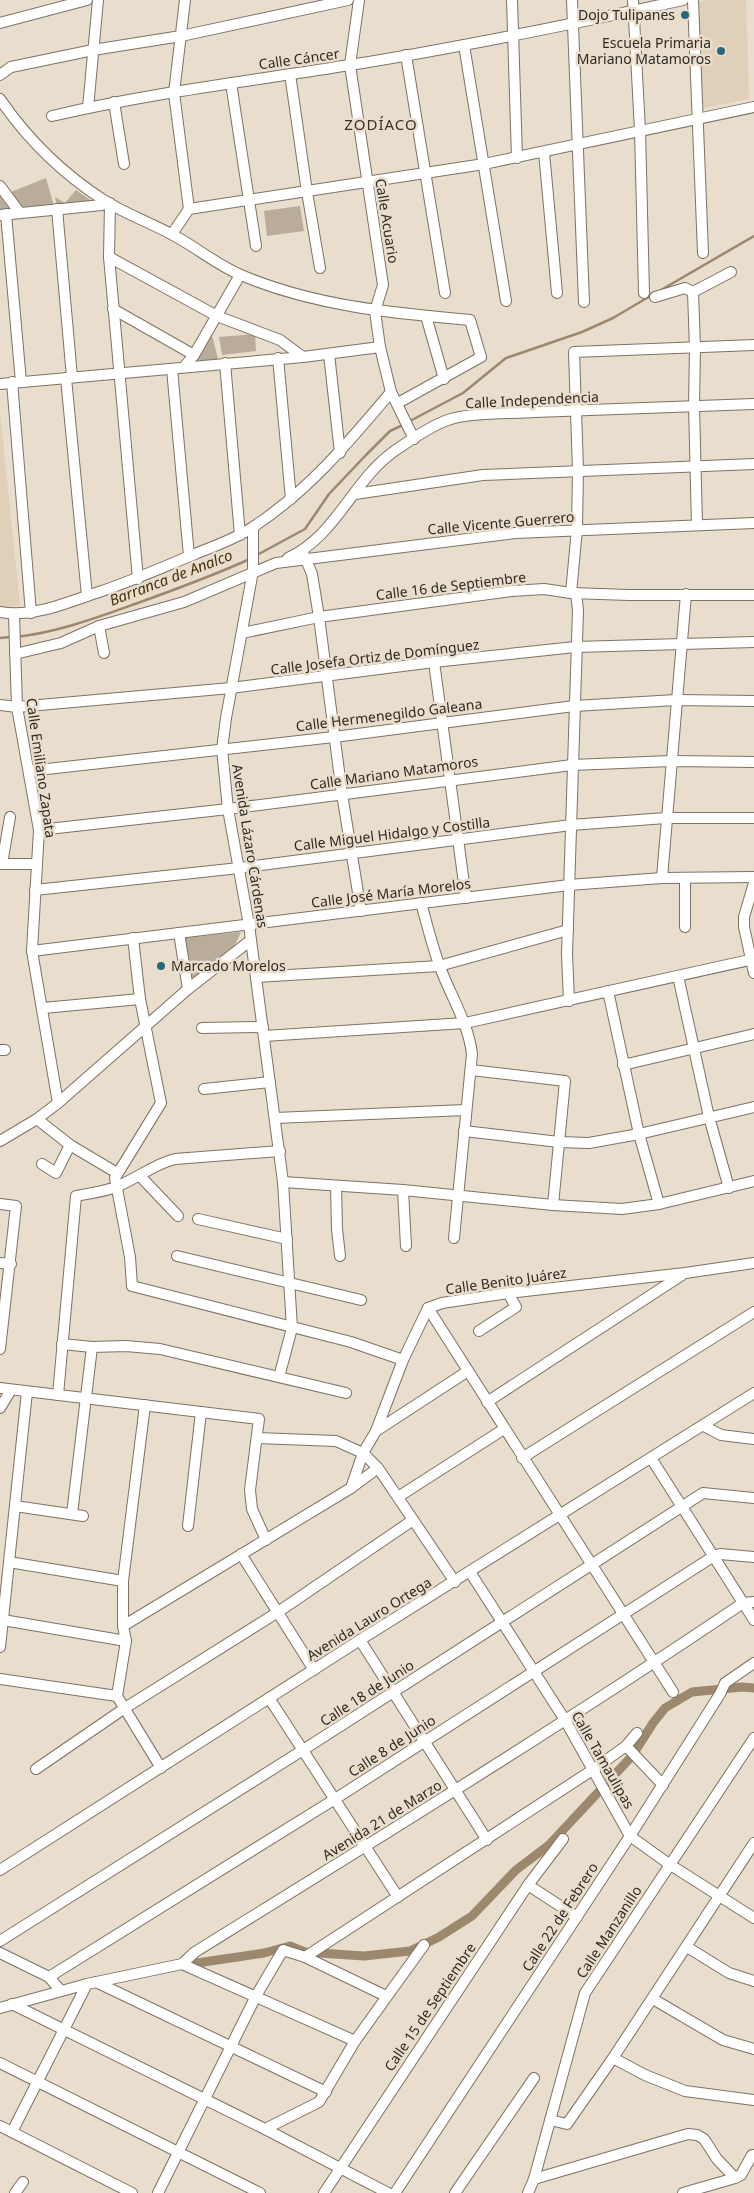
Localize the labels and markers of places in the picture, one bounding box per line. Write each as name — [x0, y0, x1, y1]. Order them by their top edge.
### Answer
place label: Dojo Tulipanes — [578, 5, 675, 24]
marker: Dojo Tulipanes — [679, 9, 691, 21]
place label: Escuela Primaria Mariano Matamoros — [577, 33, 711, 68]
marker: Escuela Primaria Mariano Matamoros — [715, 45, 727, 57]
place label: Marcado Morelos — [171, 956, 286, 975]
marker: Marcado Morelos — [155, 960, 167, 972]

